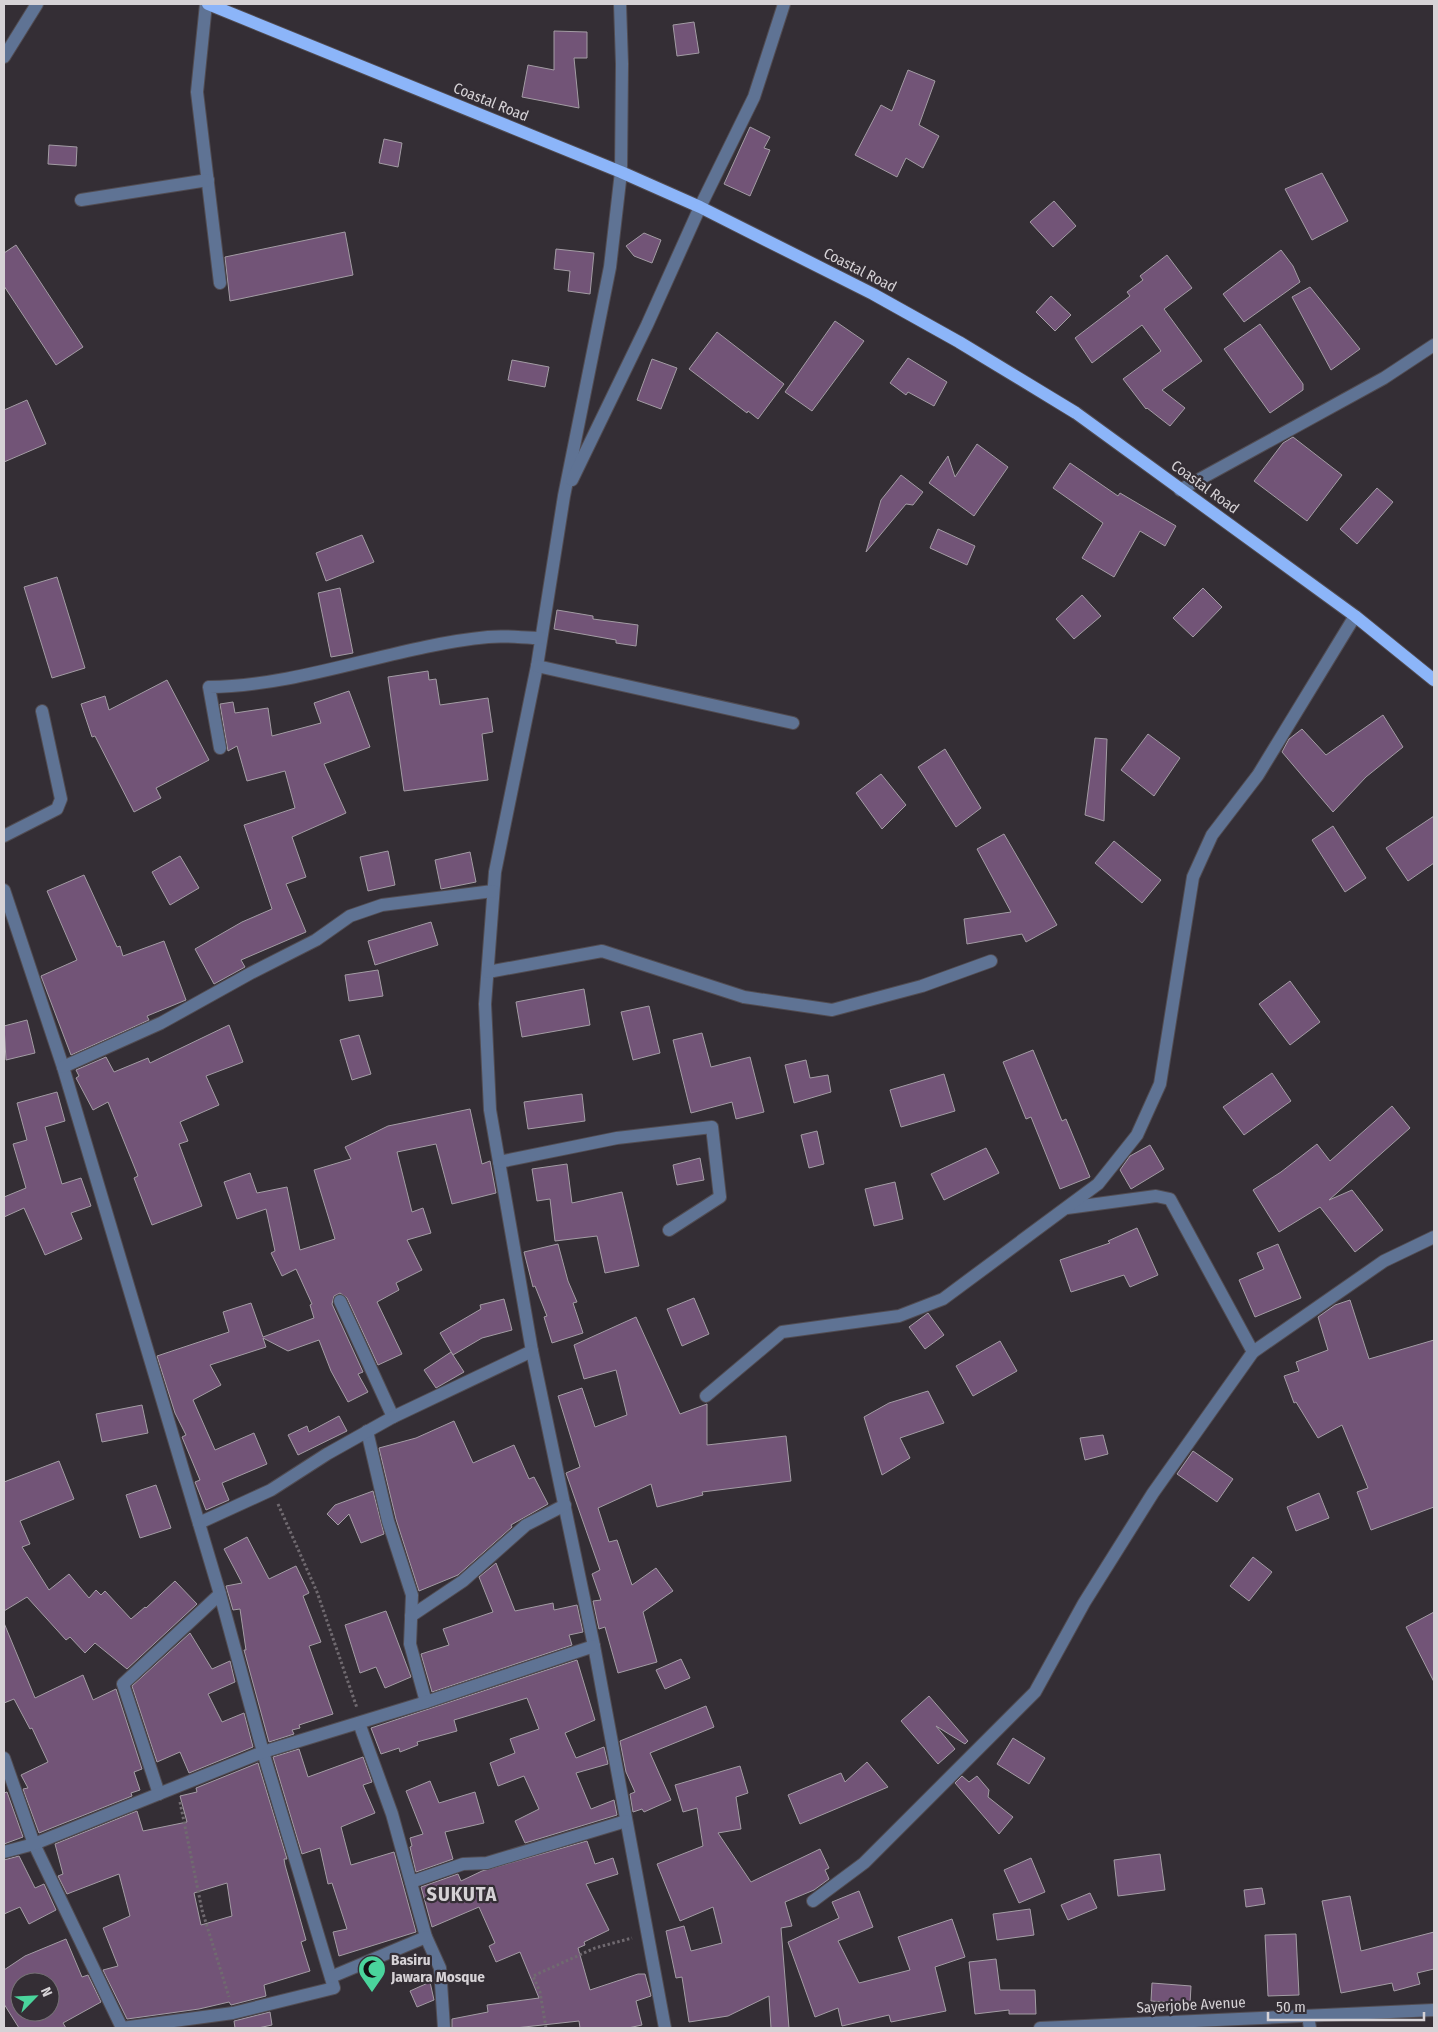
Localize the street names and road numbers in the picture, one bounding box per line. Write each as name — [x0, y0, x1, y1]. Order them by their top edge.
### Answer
street label: Coastal Road — [451, 79, 531, 125]
street label: Coastal Road — [821, 244, 899, 296]
street label: Coastal Road — [1168, 456, 1242, 518]
street label: Sayerjobe Avenue — [1136, 1993, 1246, 2017]

